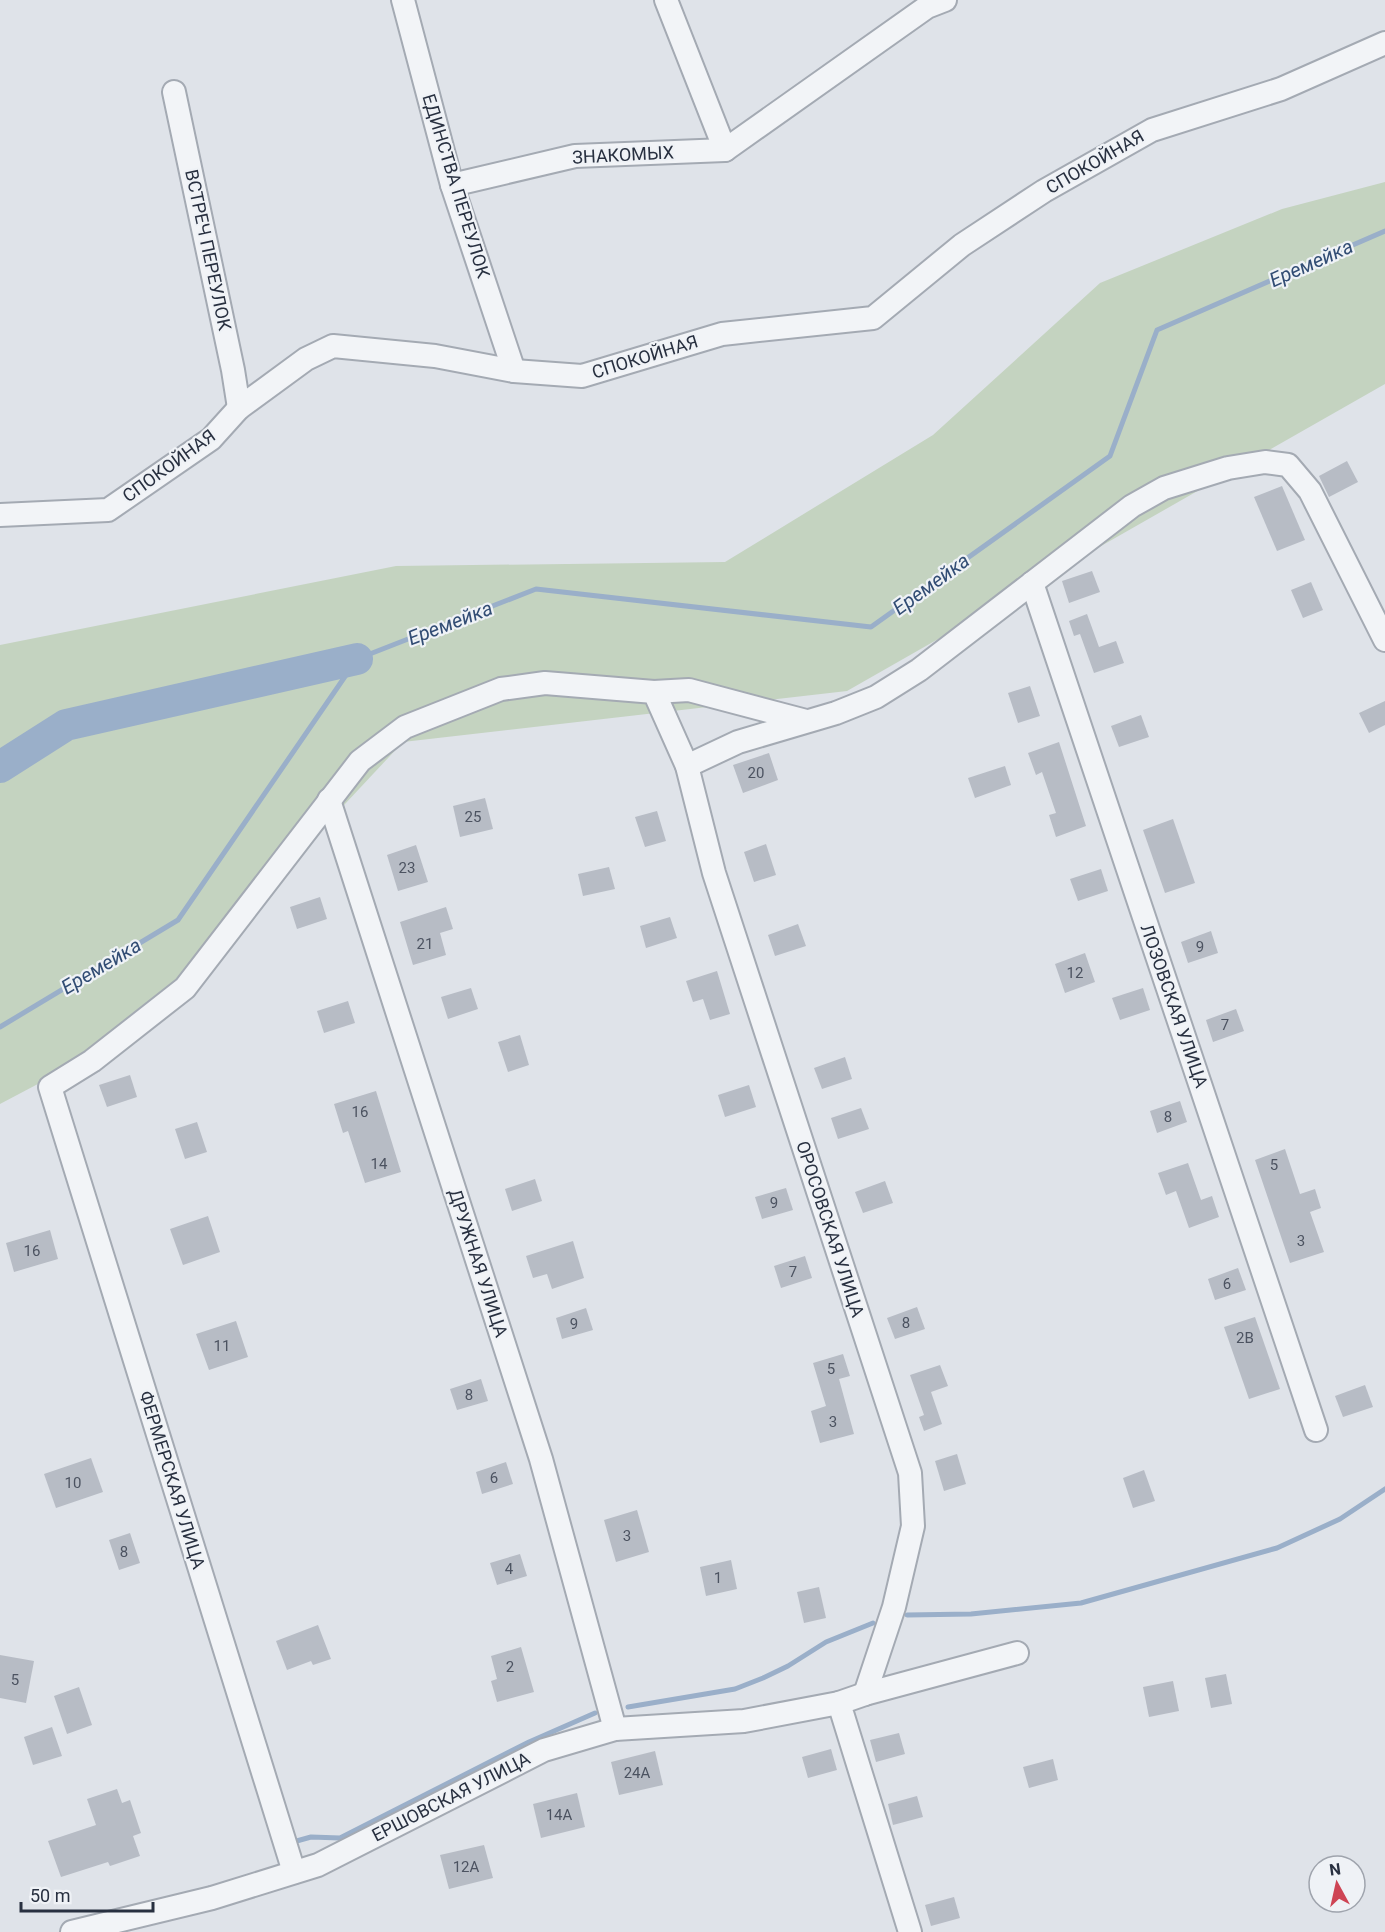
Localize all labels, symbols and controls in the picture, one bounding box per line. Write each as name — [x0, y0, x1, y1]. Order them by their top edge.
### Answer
street label: ЕДИНСТВА ПЕРЕУЛОК — [418, 91, 495, 281]
street label: СПОКОЙНАЯ — [1042, 125, 1147, 198]
street label: ЗНАКОМЫХ — [572, 141, 674, 168]
street label: ВСТРЕЧ ПЕРЕУЛОК — [181, 168, 236, 333]
water label: Еремейка — [1265, 234, 1357, 292]
street label: СПОКОЙНАЯ — [589, 330, 700, 383]
street label: СПОКОЙНАЯ — [118, 425, 219, 506]
water label: Еремейка — [888, 548, 974, 620]
water label: Еремейка — [404, 596, 496, 650]
house number: 20 — [748, 764, 764, 782]
house number: 25 — [465, 808, 481, 826]
house number: 23 — [399, 859, 415, 877]
street label: ЛОЗОВСКАЯ УЛИЦА — [1137, 921, 1212, 1091]
water label: Еремейка — [57, 933, 145, 999]
house number: 21 — [417, 935, 433, 953]
house number: 9 — [1196, 938, 1204, 956]
house number: 12 — [1067, 964, 1083, 982]
house number: 7 — [1221, 1016, 1229, 1034]
house number: 16 — [352, 1103, 368, 1121]
house number: 8 — [1164, 1108, 1172, 1126]
street label: ОРОСОВСКАЯ УЛИЦА — [792, 1138, 869, 1320]
house number: 14 — [371, 1155, 388, 1173]
house number: 5 — [1270, 1156, 1278, 1174]
street label: ДРУЖНАЯ УЛИЦА — [445, 1186, 512, 1340]
house number: 9 — [770, 1194, 778, 1212]
house number: 3 — [1297, 1232, 1305, 1250]
house number: 16 — [24, 1242, 40, 1260]
house number: 7 — [789, 1263, 797, 1281]
house number: 6 — [1223, 1275, 1231, 1293]
house number: 8 — [902, 1314, 910, 1332]
house number: 9 — [570, 1315, 578, 1333]
house number: 2В — [1236, 1329, 1254, 1347]
house number: 11 — [214, 1337, 230, 1355]
house number: 5 — [827, 1360, 835, 1378]
house number: 8 — [465, 1386, 473, 1404]
street label: ФЕРМЕРСКАЯ УЛИЦА — [135, 1388, 210, 1572]
house number: 3 — [829, 1413, 837, 1431]
house number: 6 — [490, 1469, 498, 1487]
house number: 10 — [65, 1474, 81, 1492]
house number: 3 — [623, 1527, 631, 1545]
house number: 8 — [120, 1543, 128, 1561]
house number: 4 — [505, 1560, 514, 1578]
house number: 1 — [714, 1569, 722, 1587]
house number: 2 — [506, 1658, 514, 1676]
house number: 5 — [11, 1671, 19, 1689]
street label: ЕРШОВСКАЯ УЛИЦА — [368, 1747, 534, 1846]
house number: 24А — [624, 1764, 651, 1782]
house number: 14А — [546, 1806, 573, 1824]
north arrow — [1307, 1854, 1367, 1914]
house number: 12А — [453, 1858, 480, 1876]
text: N — [1328, 1859, 1342, 1880]
scale bar — [21, 1875, 153, 1913]
text: 50 m — [30, 1885, 70, 1906]

